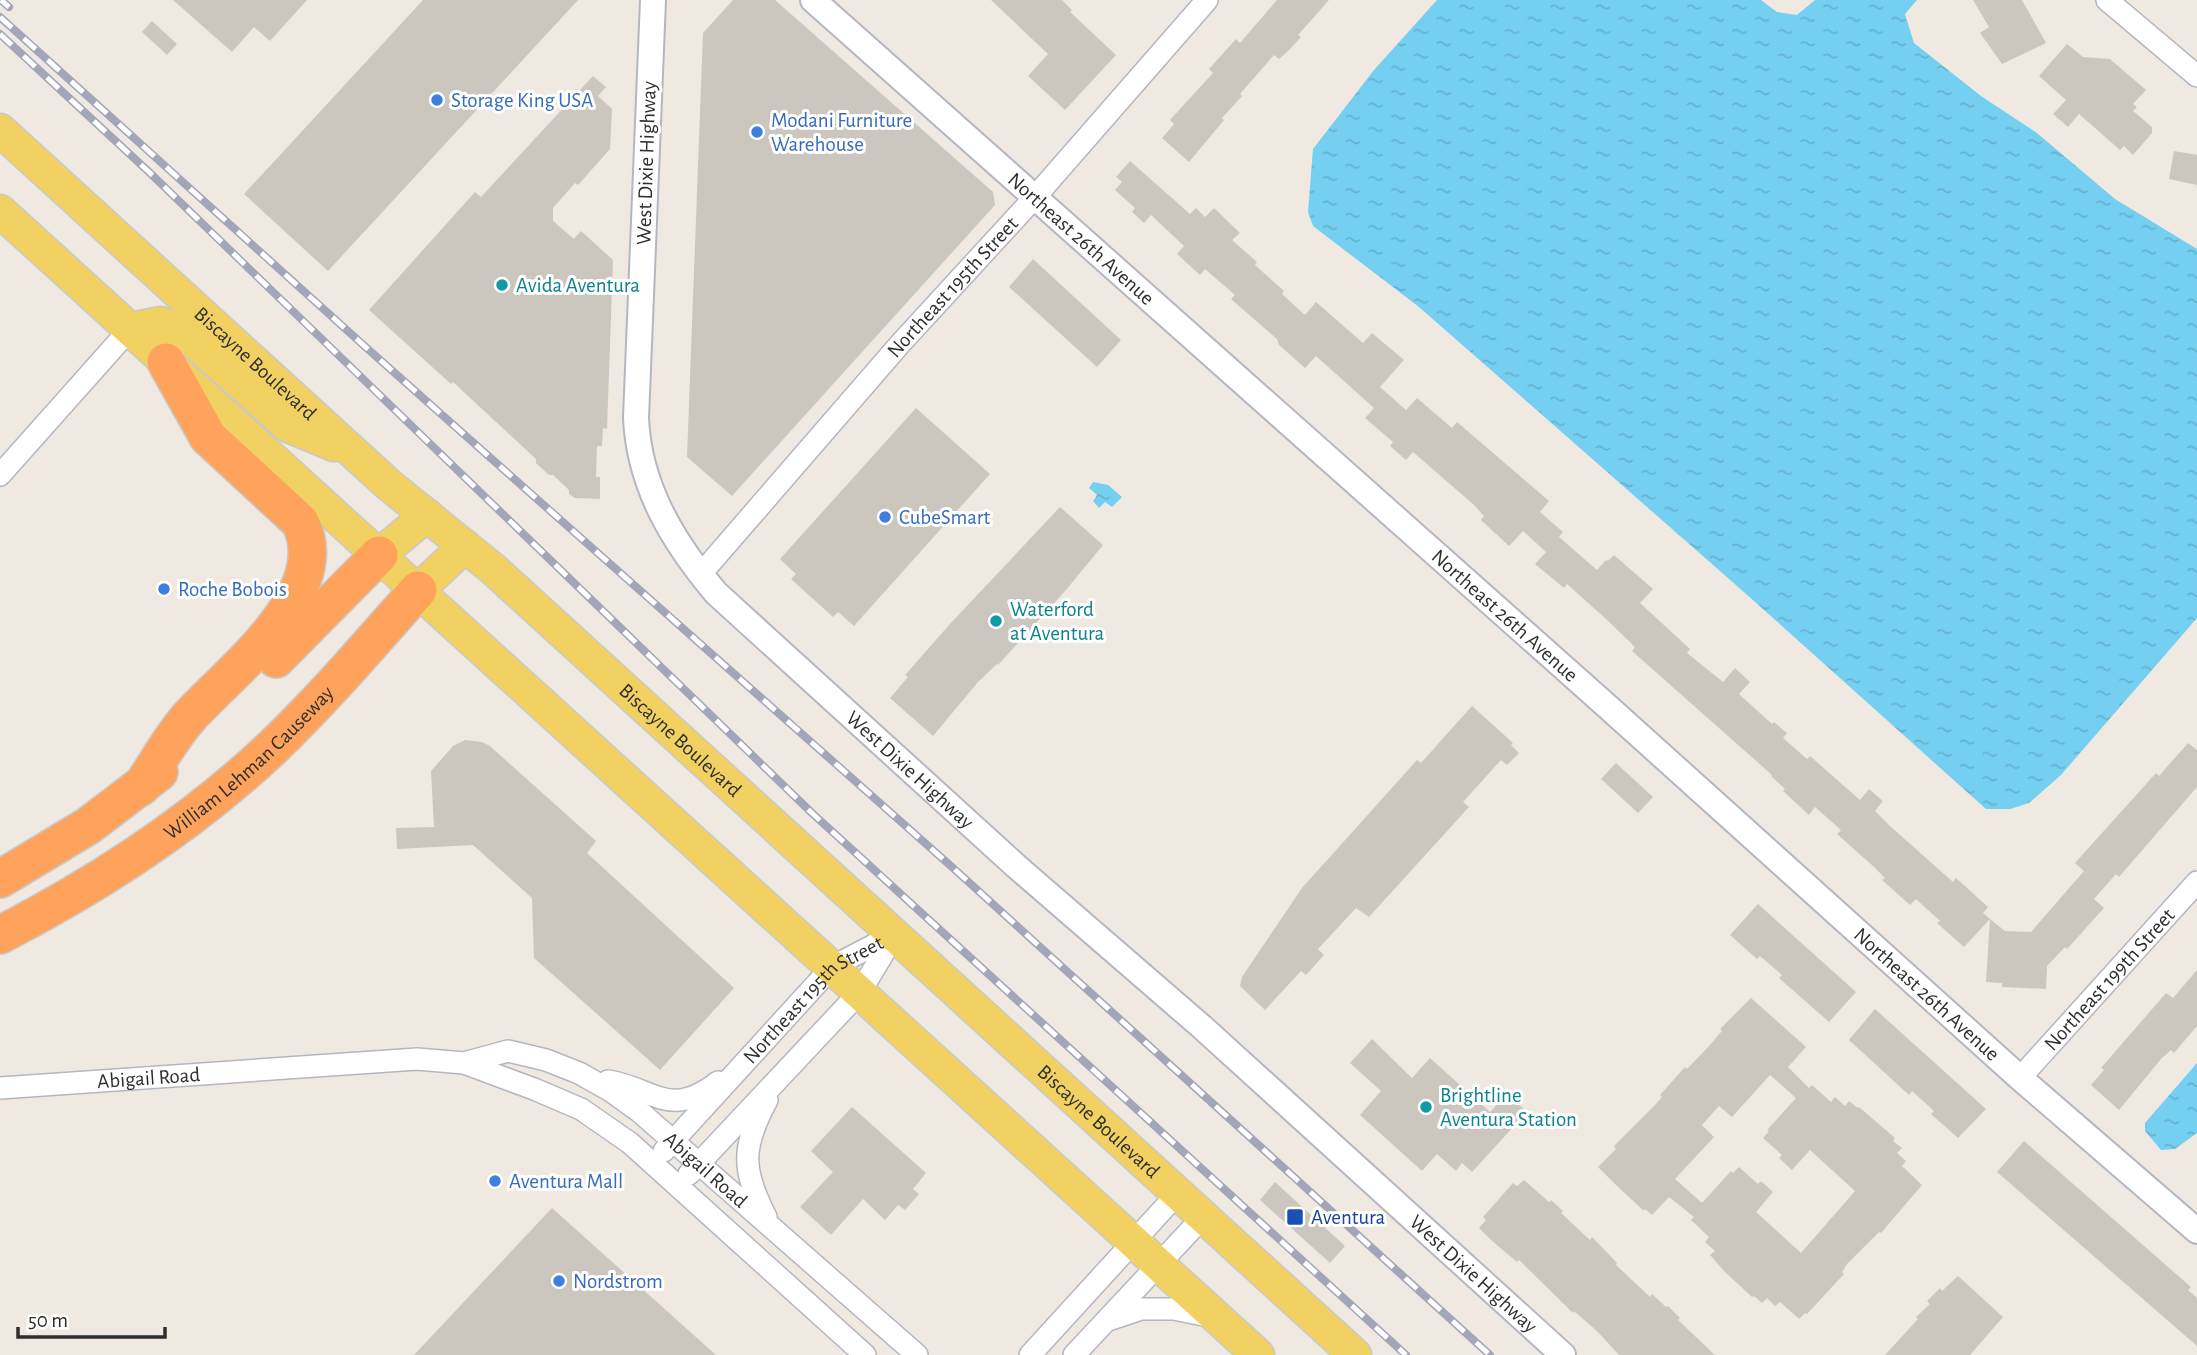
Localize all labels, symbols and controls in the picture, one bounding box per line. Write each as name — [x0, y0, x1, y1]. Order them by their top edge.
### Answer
street label: West Dixie Highway — [633, 81, 660, 245]
place label: Storage King USA — [451, 90, 593, 111]
marker: Storage King USA — [429, 92, 445, 108]
place label: Modani Furniture Warehouse — [771, 110, 912, 155]
marker: Modani Furniture Warehouse — [749, 124, 765, 140]
street label: Northeast 26th Avenue — [1004, 169, 1158, 309]
street label: Northeast 195th Street — [883, 213, 1022, 362]
place label: Avida Aventura — [516, 275, 640, 296]
marker: Avida Aventura — [494, 277, 510, 293]
street label: Biscayne Boulevard — [190, 303, 320, 424]
place label: CubeSmart — [899, 507, 991, 528]
marker: CubeSmart — [877, 509, 893, 525]
street label: Northeast 26th Avenue — [1428, 546, 1582, 686]
place label: Roche Bobois — [178, 579, 287, 600]
marker: Roche Bobois — [156, 581, 172, 597]
place label: Waterford at Aventura — [1010, 599, 1104, 644]
marker: Waterford at Aventura — [988, 613, 1004, 629]
street label: Biscayne Boulevard — [615, 680, 745, 801]
street label: William Lehman Causeway — [160, 682, 338, 844]
street label: West Dixie Highway — [842, 707, 978, 833]
street label: Northeast 199th Street — [2040, 904, 2179, 1055]
street label: Northeast 26th Avenue — [1850, 924, 2003, 1065]
street label: Northeast 195th Street — [739, 932, 887, 1068]
street label: Biscayne Boulevard — [1033, 1061, 1164, 1182]
street label: Abigail Road — [96, 1064, 201, 1092]
place label: Brightline Aventura Station — [1440, 1085, 1577, 1130]
marker: Brightline Aventura Station — [1418, 1099, 1434, 1115]
street label: Abigail Road — [660, 1128, 751, 1212]
place label: Aventura Mall — [509, 1171, 623, 1192]
marker: Aventura Mall — [487, 1173, 503, 1189]
marker: Aventura — [1285, 1207, 1305, 1227]
place label: Aventura — [1311, 1207, 1386, 1228]
street label: West Dixie Highway — [1406, 1211, 1541, 1337]
place label: Nordstrom — [573, 1271, 663, 1292]
marker: Nordstrom — [551, 1273, 567, 1289]
scale bar — [18, 1296, 164, 1340]
text: 50 m — [28, 1310, 68, 1331]

